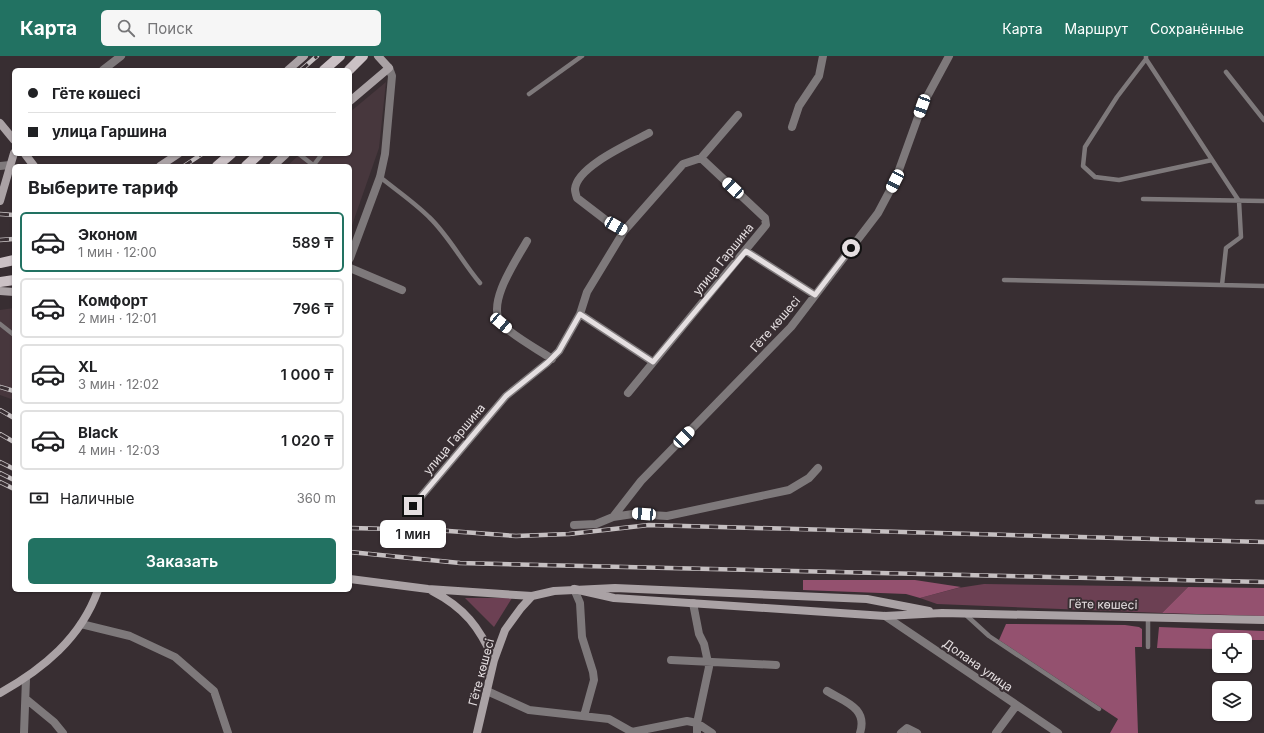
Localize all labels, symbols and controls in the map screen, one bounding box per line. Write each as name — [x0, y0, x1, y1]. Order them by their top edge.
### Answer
search box — [101, 10, 381, 46]
text: Карта — [20, 17, 77, 40]
icon: search — [115, 17, 137, 39]
text: Поиск — [147, 19, 193, 38]
text: Карта — [1002, 20, 1043, 37]
text: Маршрут — [1065, 20, 1128, 37]
text: Сохранённые — [1150, 20, 1244, 37]
text: Гёте көшесі — [52, 84, 141, 103]
car — [912, 93, 932, 119]
text: улица Гаршина — [52, 122, 167, 141]
car — [884, 168, 906, 194]
car — [720, 175, 746, 201]
text: Выберите тариф — [28, 177, 179, 198]
car — [603, 215, 629, 237]
street label: улица Гаршина — [689, 220, 757, 298]
icon: car — [30, 224, 66, 260]
text: Эконом — [78, 225, 137, 244]
text: 589 ₸ — [292, 233, 334, 252]
route start — [842, 239, 860, 257]
text: 1 мин · 12:00 — [78, 244, 157, 260]
icon: car — [30, 290, 66, 326]
text: Комфорт — [78, 291, 148, 310]
street label: Гёте көшесі — [747, 293, 803, 355]
text: 796 ₸ — [293, 299, 334, 318]
text: 2 мин · 12:01 — [78, 310, 156, 326]
car — [488, 311, 514, 335]
icon: car — [30, 356, 66, 392]
text: XL — [78, 357, 98, 376]
text: 1 000 ₸ — [281, 365, 334, 384]
text: 3 мин · 12:02 — [78, 376, 159, 392]
street label: улица Гаршина — [420, 400, 488, 478]
icon: car — [30, 422, 66, 458]
text: Black — [78, 423, 118, 442]
car — [671, 424, 697, 450]
text: 1 020 ₸ — [281, 431, 334, 450]
text: 4 мин · 12:03 — [78, 442, 160, 458]
icon: cash — [28, 487, 50, 509]
text: Наличные — [60, 489, 134, 508]
text: 360 m — [297, 490, 336, 506]
route end — [404, 497, 422, 515]
car — [632, 507, 656, 521]
callout: 1 мин — [380, 520, 446, 548]
text: 1 мин — [395, 526, 431, 542]
button: Заказать — [28, 538, 336, 584]
street label: Гёте көшесі — [1068, 596, 1138, 612]
map controls — [1212, 633, 1252, 721]
button: locate — [1212, 633, 1252, 673]
street label: Долана улица — [940, 635, 1016, 695]
street label: Гёте көшесі — [465, 637, 497, 707]
button: layers — [1212, 681, 1252, 721]

